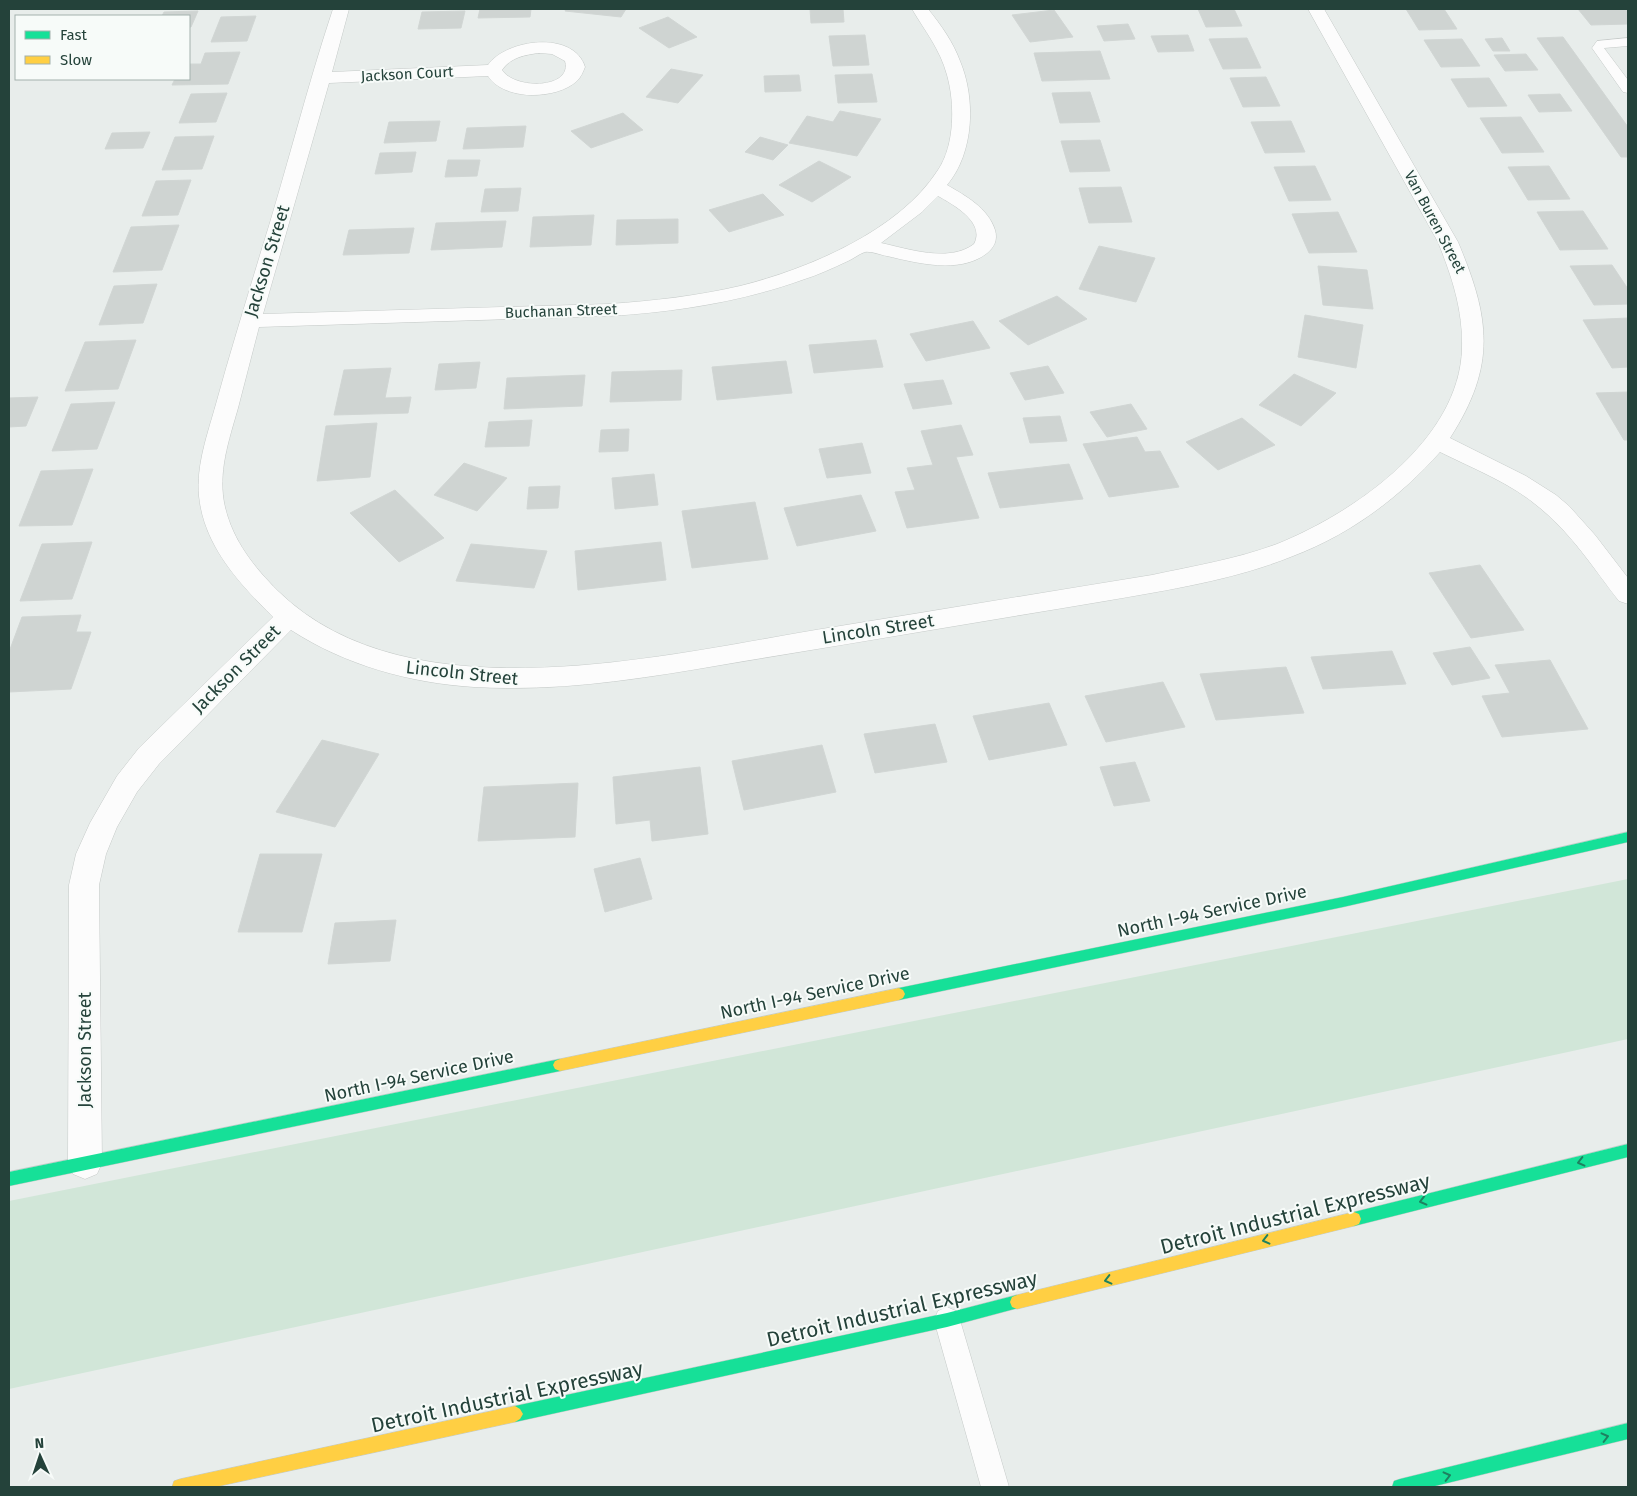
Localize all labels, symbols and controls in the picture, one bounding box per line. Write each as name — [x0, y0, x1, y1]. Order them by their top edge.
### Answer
legend — [15, 15, 190, 80]
text: Fast — [60, 26, 87, 44]
text: Slow — [60, 51, 92, 69]
street label: Jackson Court — [360, 63, 454, 85]
street label: Van Buren Street — [1400, 168, 1470, 277]
street label: Jackson Street — [240, 202, 295, 320]
street label: Buchanan Street — [505, 300, 618, 322]
street label: Lincoln Street — [821, 609, 936, 649]
street label: Jackson Street — [187, 620, 285, 718]
street label: Lincoln Street — [405, 656, 520, 690]
street label: North I-94 Service Drive — [1115, 880, 1309, 942]
street label: North I-94 Service Drive — [718, 962, 912, 1024]
street label: Jackson Street — [74, 991, 96, 1108]
street label: North I-94 Service Drive — [322, 1045, 516, 1107]
one-way arrow — [1576, 1156, 1585, 1167]
street label: Detroit Industrial Expressway — [1157, 1168, 1433, 1260]
one-way arrow — [1419, 1195, 1428, 1206]
one-way arrow — [1261, 1234, 1270, 1245]
street label: Detroit Industrial Expressway — [764, 1265, 1041, 1353]
one-way arrow — [1103, 1274, 1112, 1285]
street label: Detroit Industrial Expressway — [369, 1355, 646, 1439]
north arrow — [15, 1431, 65, 1481]
one-way arrow — [1601, 1432, 1610, 1443]
text: N — [34, 1435, 44, 1452]
one-way arrow — [1443, 1471, 1452, 1482]

